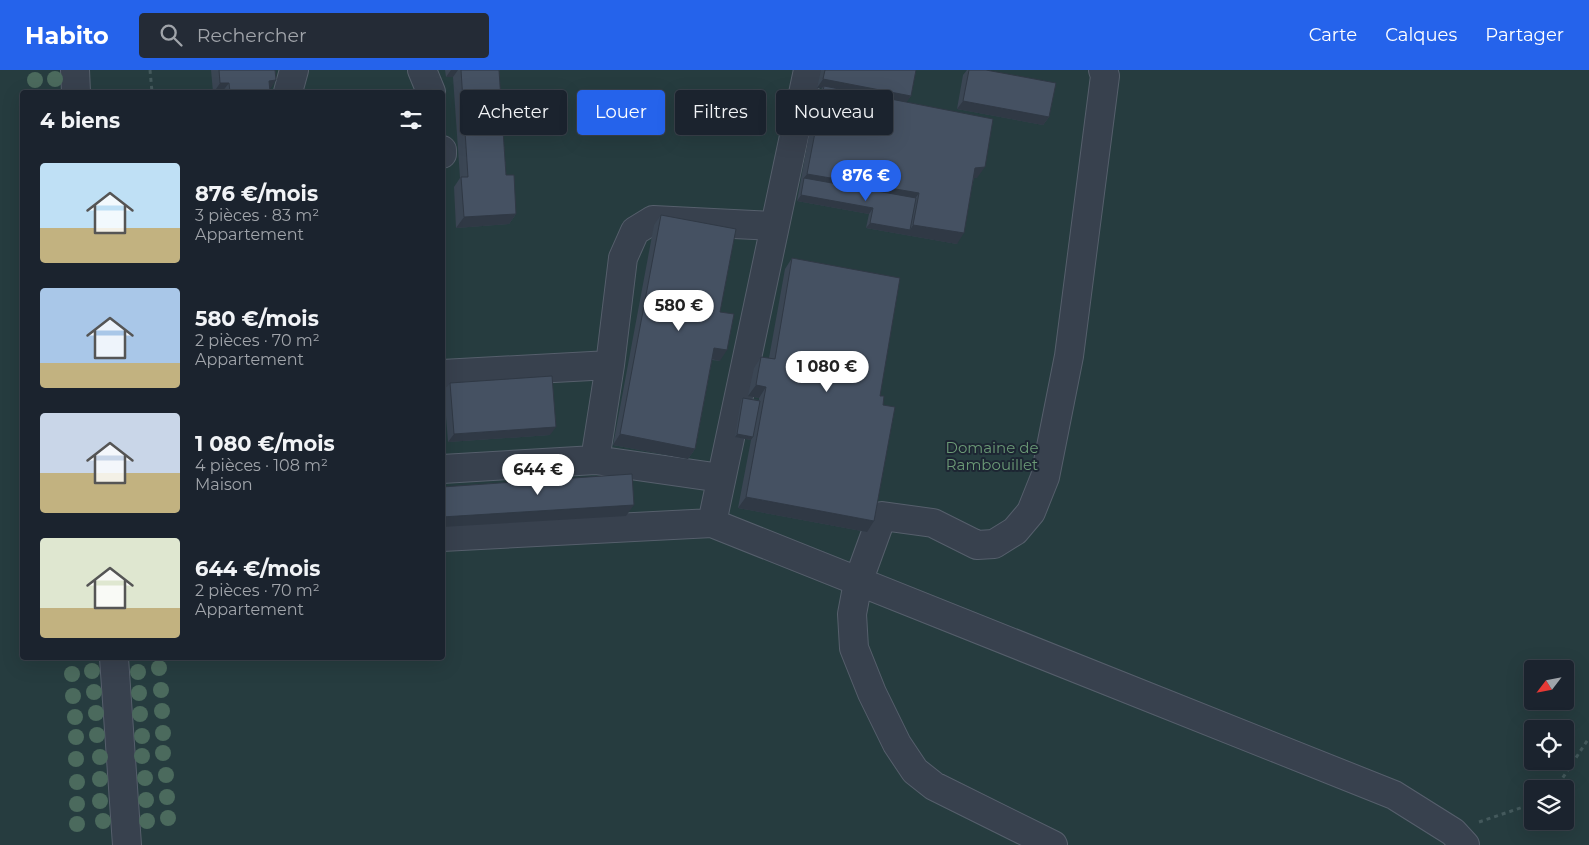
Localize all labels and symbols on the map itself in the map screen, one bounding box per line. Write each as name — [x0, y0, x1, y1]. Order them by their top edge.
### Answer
pin: 876 € — [831, 160, 901, 202]
pin: 580 € — [644, 290, 714, 332]
pin: 1 080 € — [781, 350, 873, 393]
park label: Domaine de Rambouillet — [946, 438, 1038, 474]
pin: 644 € — [503, 454, 573, 496]
north arrow — [1524, 660, 1574, 710]

